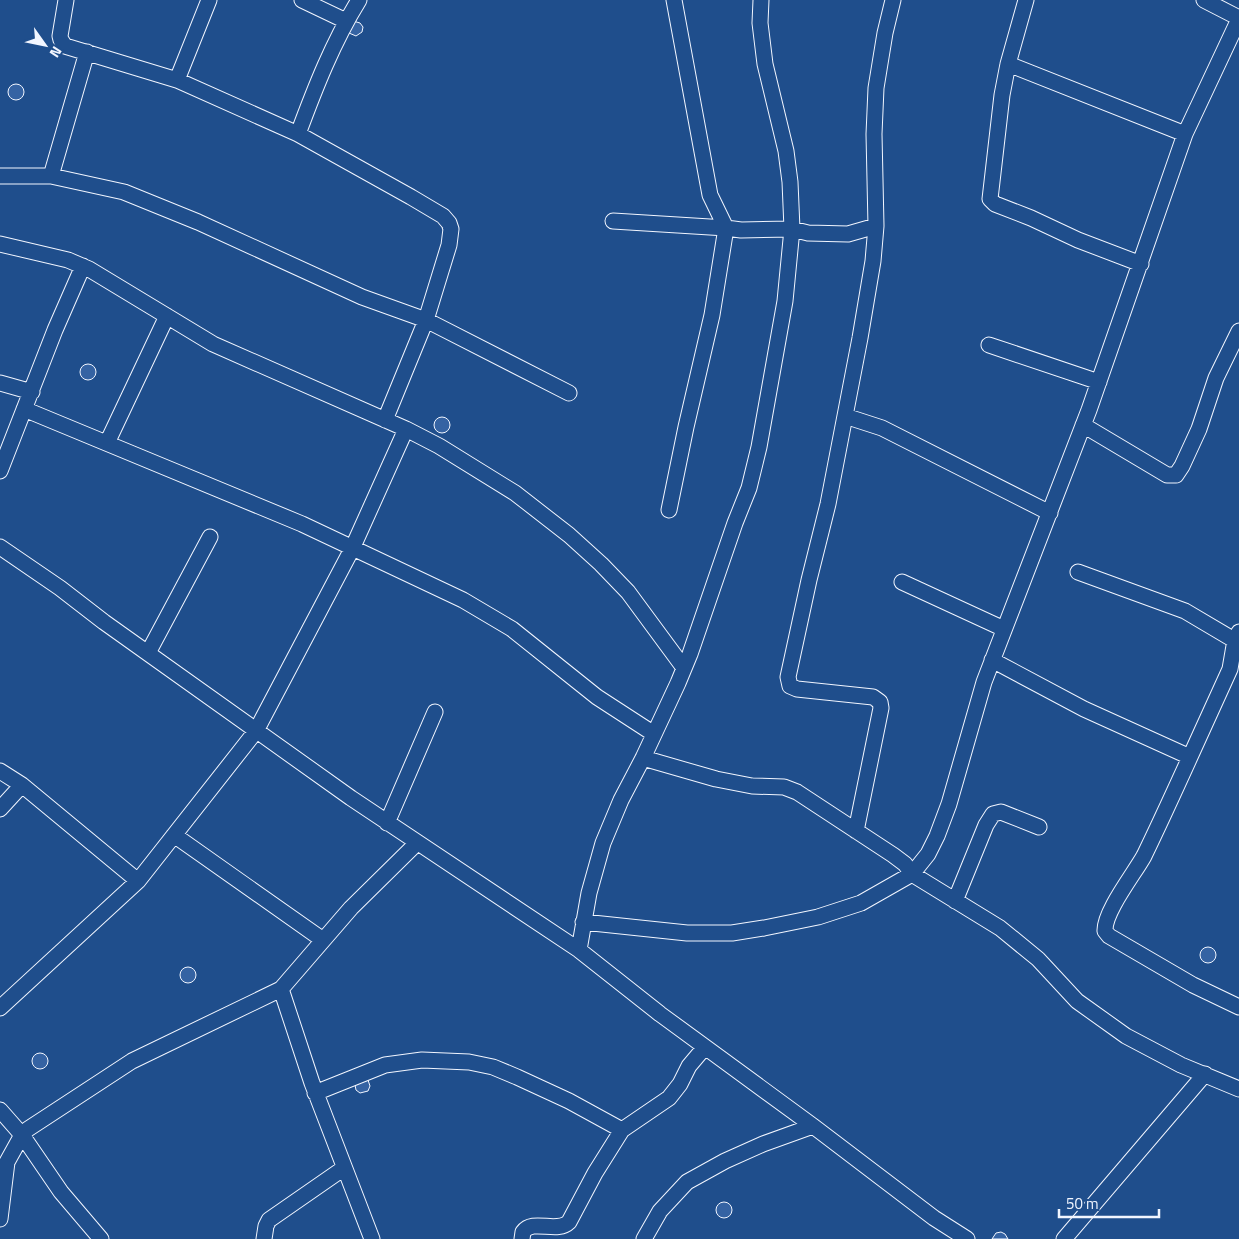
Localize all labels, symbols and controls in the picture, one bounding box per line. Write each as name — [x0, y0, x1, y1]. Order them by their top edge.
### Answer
north arrow — [20, 20, 70, 70]
text: N — [45, 43, 68, 62]
scale bar — [1059, 1186, 1159, 1218]
text: 50 m — [1066, 1192, 1099, 1215]

